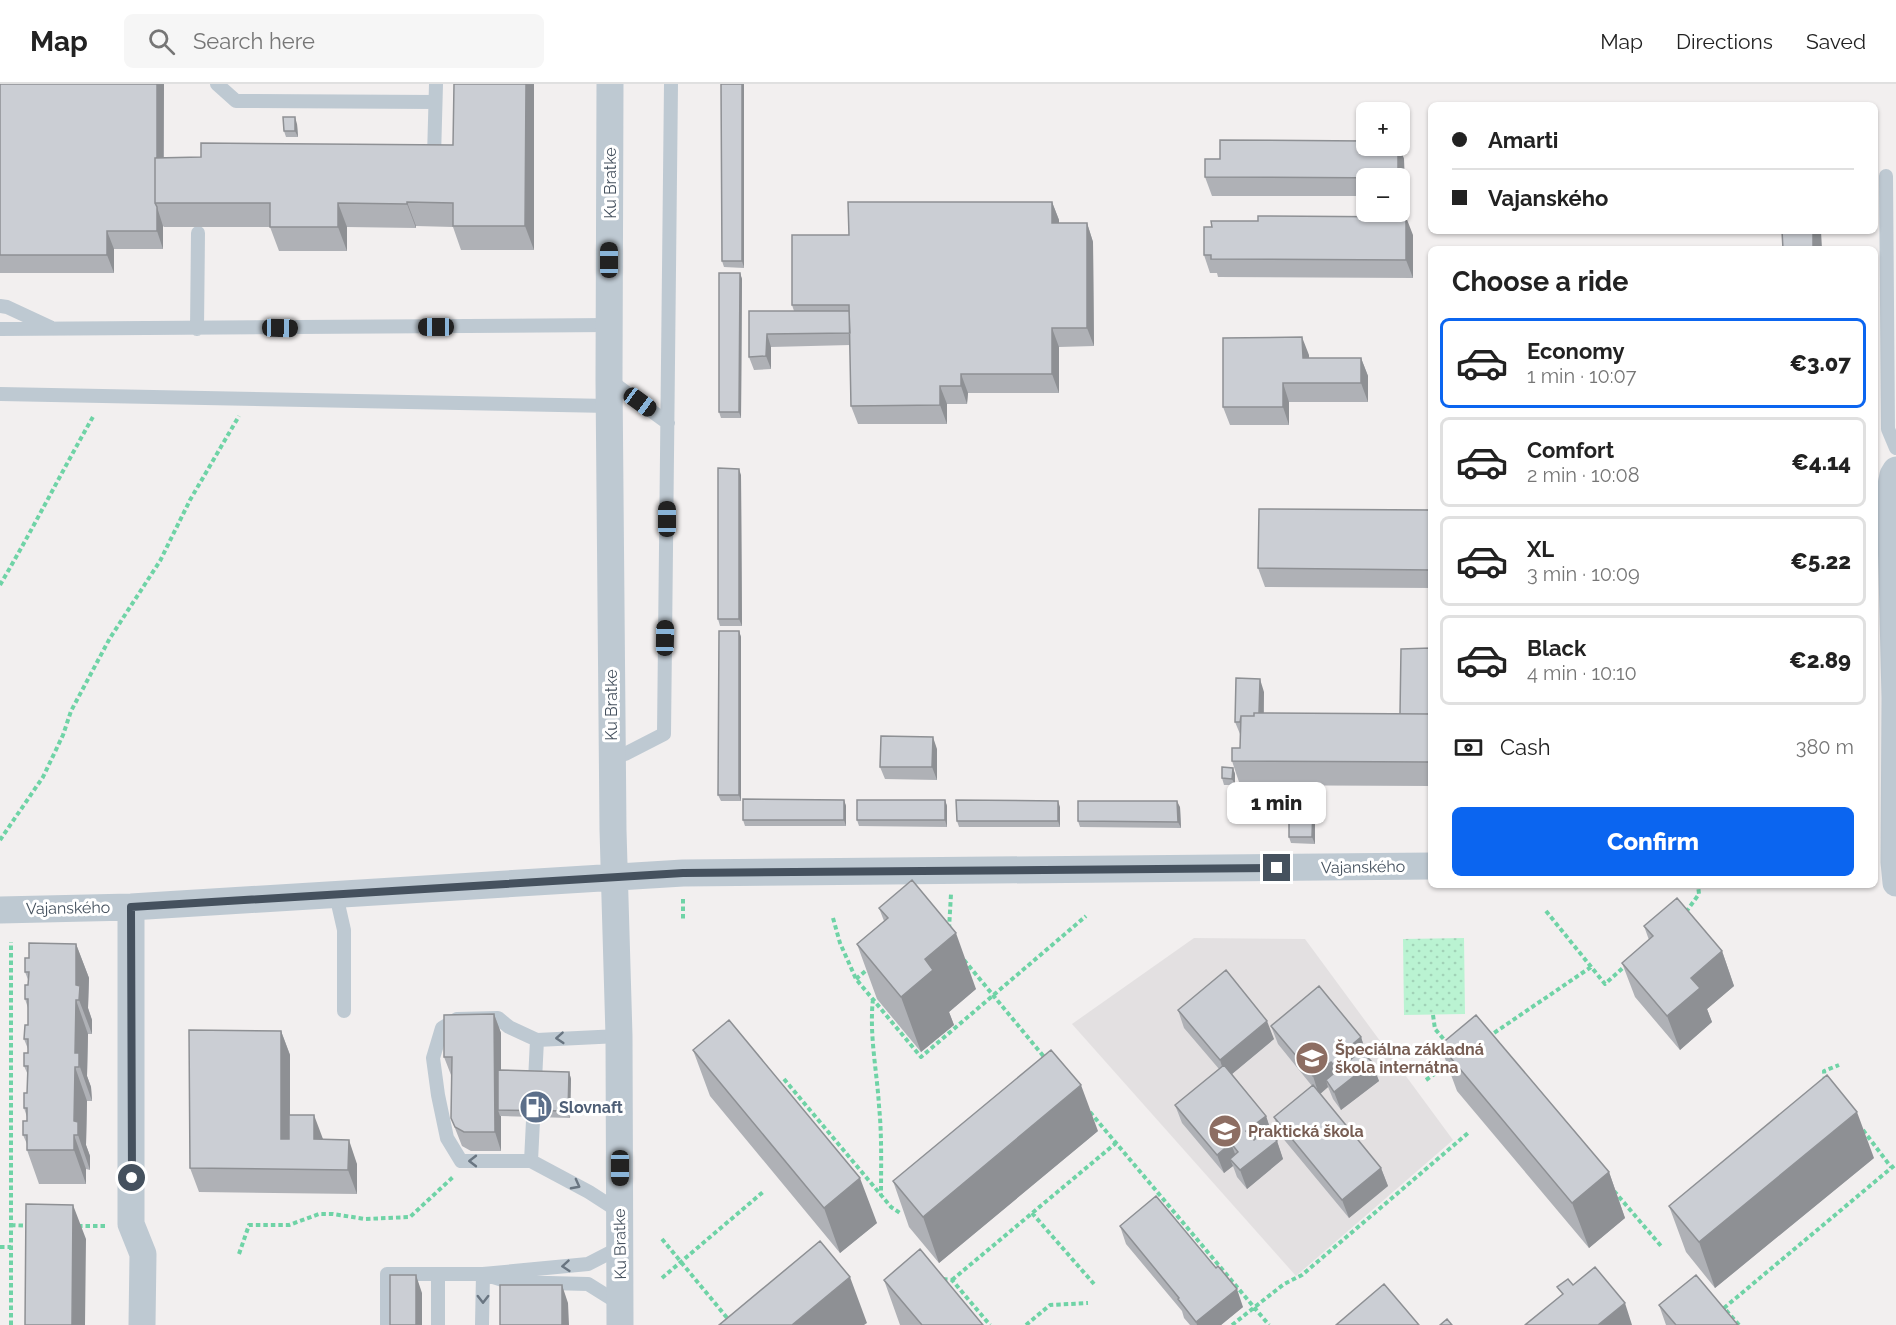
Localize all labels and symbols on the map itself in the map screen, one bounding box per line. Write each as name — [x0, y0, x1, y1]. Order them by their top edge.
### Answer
street label: Ku Bratke — [601, 147, 620, 219]
car — [600, 242, 618, 278]
car — [418, 318, 454, 336]
car — [262, 319, 298, 337]
car — [620, 384, 660, 420]
car — [658, 501, 676, 537]
car — [656, 620, 674, 656]
street label: Ku Bratke — [602, 669, 621, 741]
callout: 1 min — [1228, 781, 1326, 823]
route end — [1263, 854, 1290, 881]
street label: Vajanského — [1321, 857, 1405, 877]
street label: Vajanského — [26, 898, 110, 918]
one-way arrow — [556, 1032, 565, 1045]
place label: Špeciálna základná škola internátna — [1335, 1039, 1484, 1077]
school or university icon: Špeciálna základná škola internátna — [1294, 1040, 1330, 1076]
fuel station icon: Slovnaft — [518, 1089, 554, 1125]
place label: Slovnaft — [559, 1098, 623, 1117]
school or university icon: Praktická škola — [1207, 1113, 1243, 1149]
place label: Praktická škola — [1248, 1122, 1364, 1141]
car — [611, 1150, 629, 1186]
one-way arrow — [468, 1155, 477, 1167]
route start — [118, 1164, 145, 1191]
one-way arrow — [570, 1178, 580, 1189]
street label: Ku Bratke — [610, 1208, 630, 1280]
one-way arrow — [562, 1259, 571, 1272]
one-way arrow — [477, 1295, 489, 1304]

